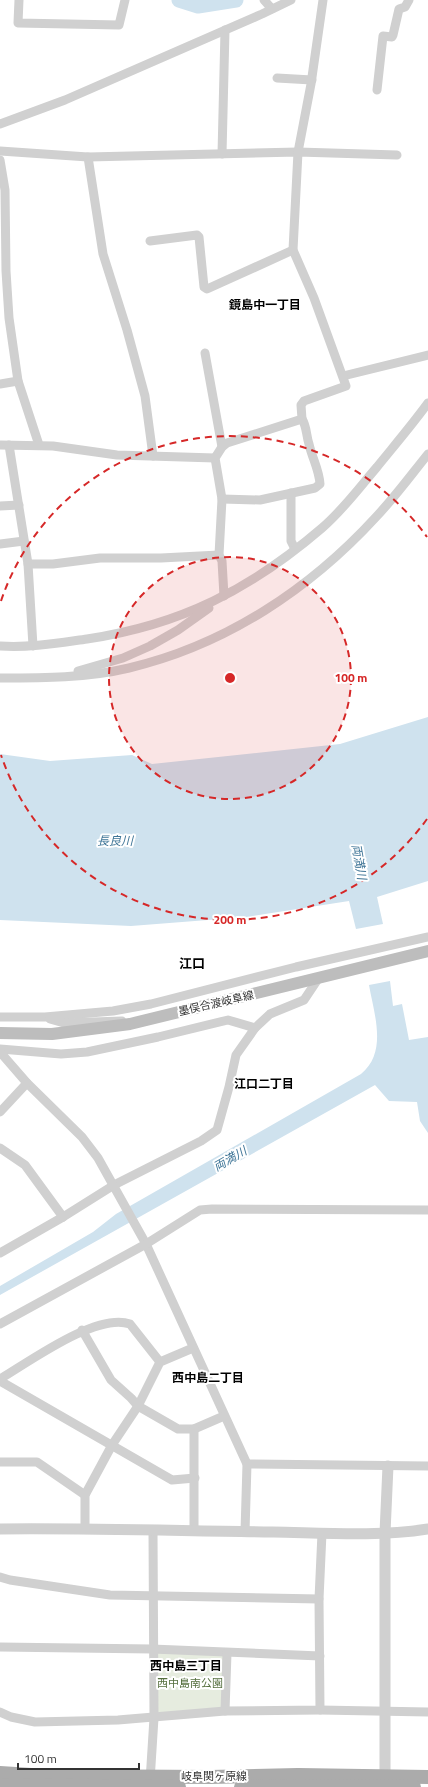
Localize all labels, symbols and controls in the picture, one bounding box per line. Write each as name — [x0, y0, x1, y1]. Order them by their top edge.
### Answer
district label: 鏡島中一丁目 — [228, 295, 301, 314]
text: 100 m — [335, 668, 367, 687]
centre of rings — [223, 671, 237, 685]
water label: 長良川 — [97, 831, 135, 850]
water label: 両満川 — [347, 843, 372, 883]
text: 200 m — [214, 910, 246, 929]
district label: 江口 — [179, 953, 205, 973]
street label: 墨俣合渡岐阜線 — [177, 987, 255, 1019]
district label: 江口二丁目 — [234, 1074, 294, 1093]
water label: 両満川 — [209, 1140, 252, 1176]
district label: 西中島二丁目 — [172, 1368, 244, 1387]
district label: 西中島三丁目 — [150, 1656, 222, 1675]
park label: 西中島南公園 — [157, 1675, 223, 1691]
scale bar — [18, 1745, 139, 1771]
text: 100 m — [24, 1749, 57, 1768]
street label: 岐阜関ヶ原線 — [181, 1768, 247, 1784]

